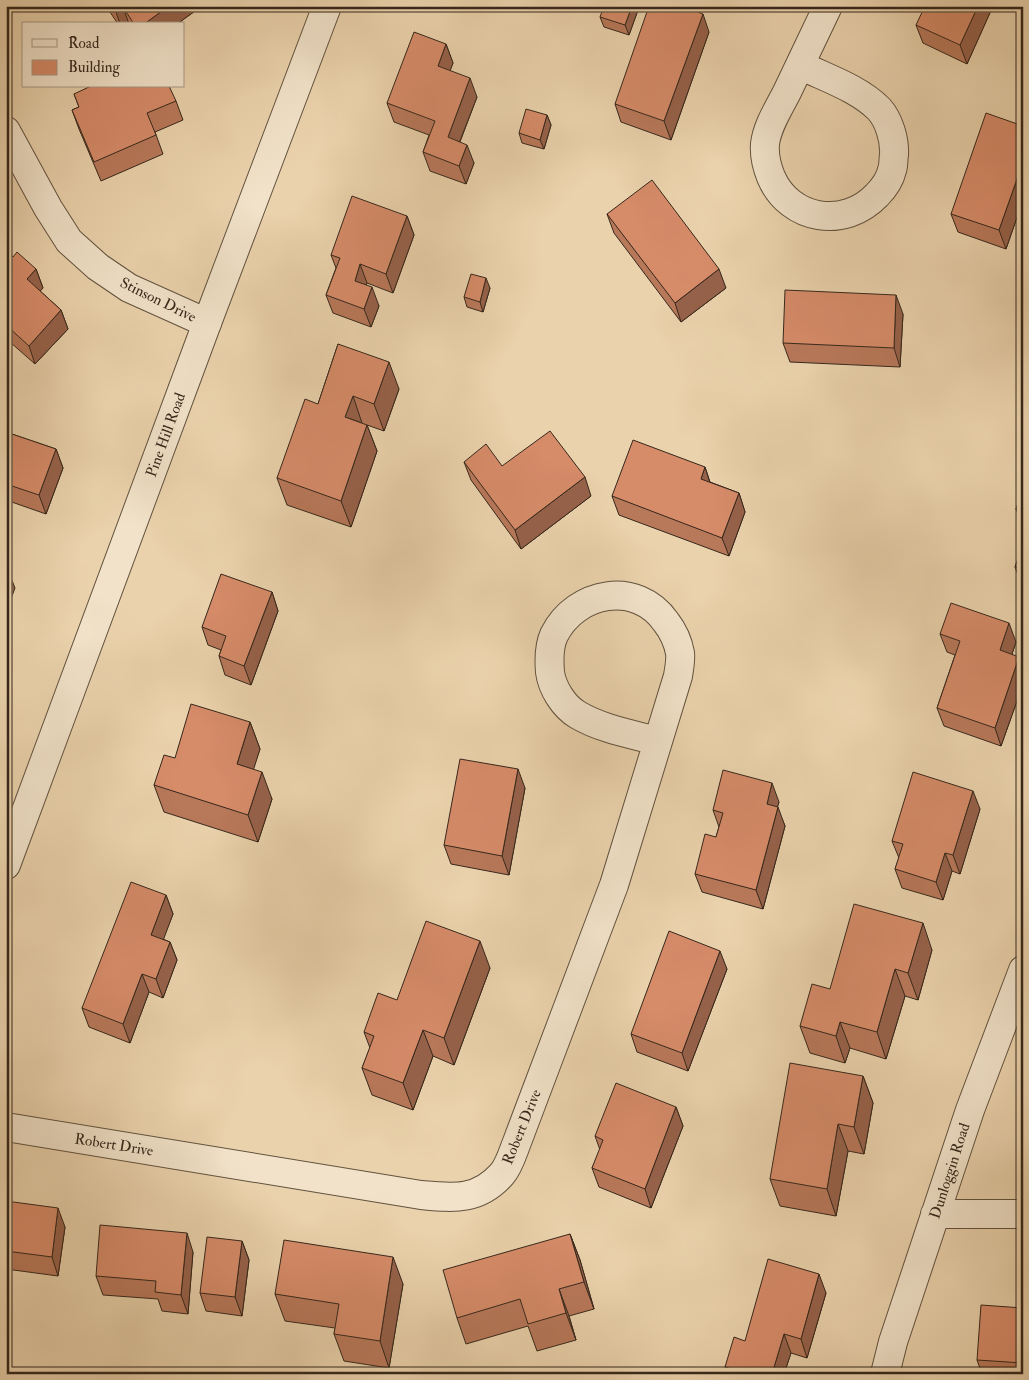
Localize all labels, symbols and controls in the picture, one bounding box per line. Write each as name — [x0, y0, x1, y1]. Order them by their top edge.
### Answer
legend — [22, 22, 185, 88]
text: Road — [68, 34, 100, 53]
text: Building — [68, 58, 120, 77]
street label: Stinson Drive — [117, 273, 199, 327]
street label: Pine Hill Road — [142, 390, 190, 480]
street label: Robert Drive — [498, 1087, 546, 1167]
street label: Dunloggin Road — [926, 1120, 975, 1221]
street label: Robert Drive — [73, 1129, 155, 1161]

